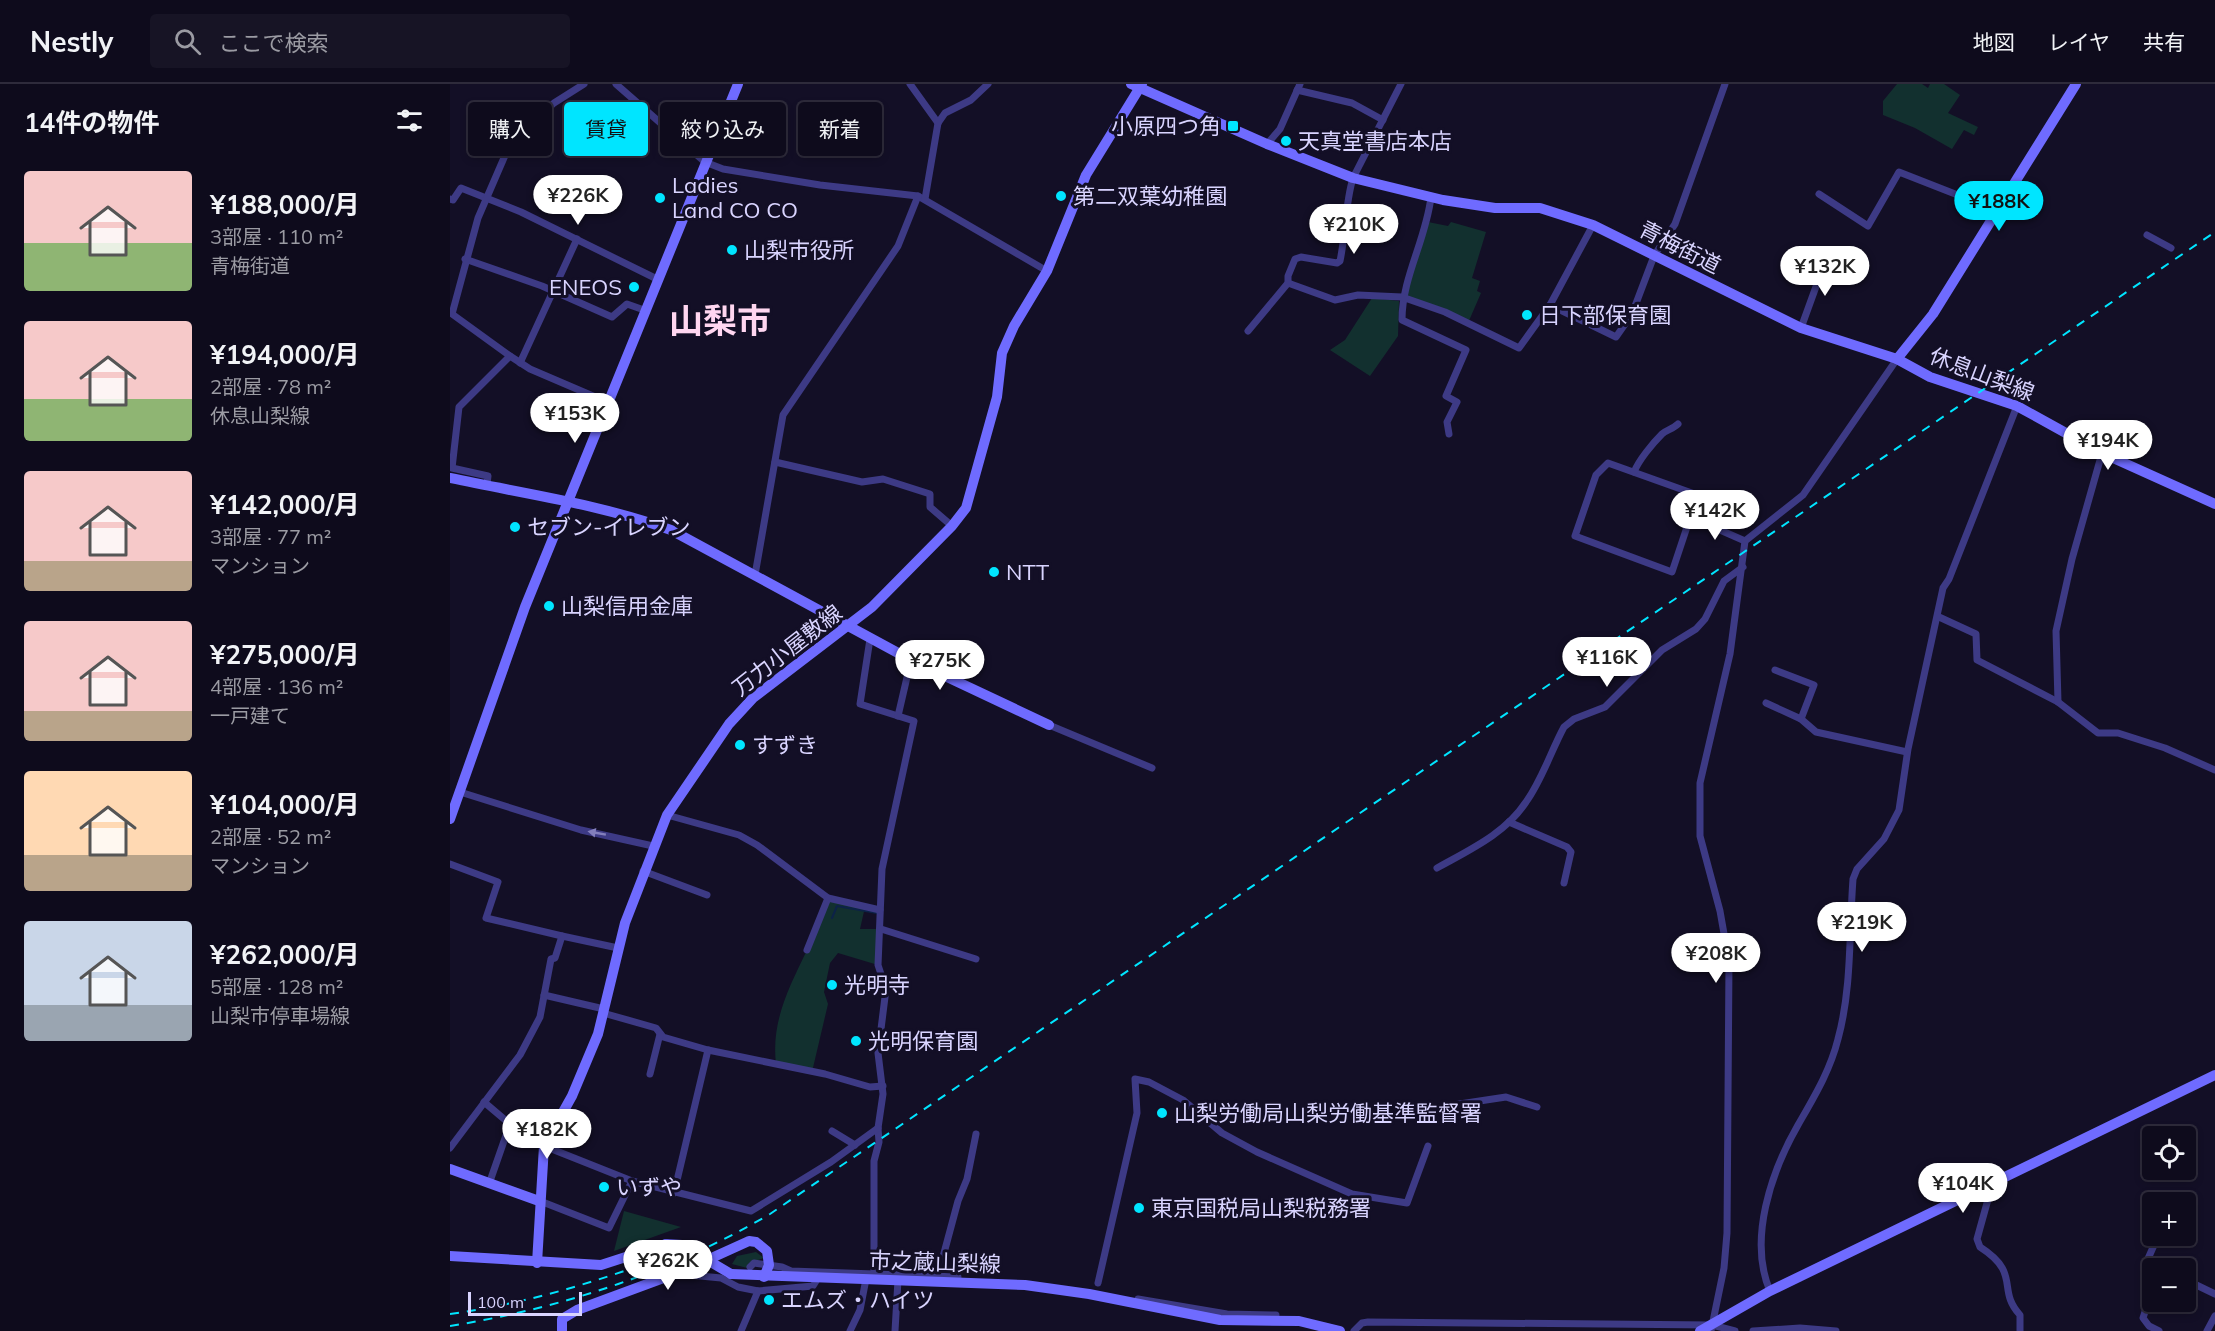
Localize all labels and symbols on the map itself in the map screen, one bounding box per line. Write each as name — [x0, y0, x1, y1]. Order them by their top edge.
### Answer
place label: 小原四つ角 — [1111, 112, 1221, 140]
marker: 小原四つ角 — [1226, 119, 1240, 133]
place label: 天真堂書店本店 — [1298, 127, 1452, 155]
marker: 天真堂書店本店 — [1279, 134, 1293, 148]
place label: Ladies Land CO CO — [672, 171, 798, 224]
pin: ¥226K — [536, 175, 620, 226]
pin: ¥188K — [1957, 181, 2041, 232]
place label: 第二双葉幼稚園 — [1073, 182, 1227, 210]
marker: 第二双葉幼稚園 — [1054, 189, 1068, 203]
marker: Ladies Land CO CO — [653, 191, 667, 205]
pin: ¥210K — [1312, 204, 1396, 255]
street label: 青梅街道 — [1634, 215, 1726, 279]
place label: 山梨市役所 — [744, 236, 854, 264]
marker: 山梨市役所 — [725, 243, 739, 257]
pin: ¥132K — [1783, 246, 1867, 297]
place label: ENEOS — [549, 273, 622, 301]
marker: ENEOS — [627, 280, 641, 294]
district label: 山梨市 — [669, 299, 771, 342]
place label: 日下部保育園 — [1539, 301, 1671, 329]
marker: 日下部保育園 — [1520, 308, 1534, 322]
street label: 休息山梨線 — [1926, 341, 2038, 407]
pin: ¥153K — [533, 393, 617, 444]
pin: ¥194K — [2066, 420, 2150, 471]
pin: ¥142K — [1673, 490, 1757, 541]
place label: セブン-イレブン — [527, 513, 690, 541]
marker: セブン-イレブン — [508, 520, 522, 534]
place label: NTT — [1006, 558, 1049, 586]
marker: NTT — [987, 565, 1001, 579]
place label: 山梨信用金庫 — [561, 592, 693, 620]
street label: 万力小屋敷線 — [726, 598, 848, 702]
marker: 山梨信用金庫 — [542, 599, 556, 613]
pin: ¥116K — [1565, 637, 1649, 688]
pin: ¥275K — [898, 640, 982, 691]
place label: すずき — [752, 731, 818, 759]
marker: すずき — [733, 738, 747, 752]
one-way arrow — [587, 828, 606, 837]
pin: ¥219K — [1820, 902, 1904, 953]
pin: ¥208K — [1674, 933, 1758, 984]
place label: 光明寺 — [844, 971, 910, 999]
marker: 光明寺 — [825, 978, 839, 992]
place label: 光明保育園 — [868, 1027, 978, 1055]
marker: 光明保育園 — [849, 1034, 863, 1048]
place label: 山梨労働局山梨労働基準監督署 — [1174, 1099, 1482, 1127]
marker: 山梨労働局山梨労働基準監督署 — [1155, 1106, 1169, 1120]
pin: ¥182K — [505, 1109, 589, 1160]
pin: ¥104K — [1921, 1163, 2005, 1214]
place label: いずや — [616, 1173, 682, 1201]
marker: いずや — [597, 1180, 611, 1194]
place label: 東京国税局山梨税務署 — [1151, 1194, 1371, 1222]
marker: 東京国税局山梨税務署 — [1132, 1201, 1146, 1215]
pin: ¥262K — [626, 1240, 710, 1291]
street label: 市之蔵山梨線 — [869, 1246, 1001, 1278]
place label: エムズ・ハイツ — [781, 1286, 935, 1314]
scale bar — [468, 1289, 582, 1316]
marker: エムズ・ハイツ — [762, 1293, 776, 1307]

